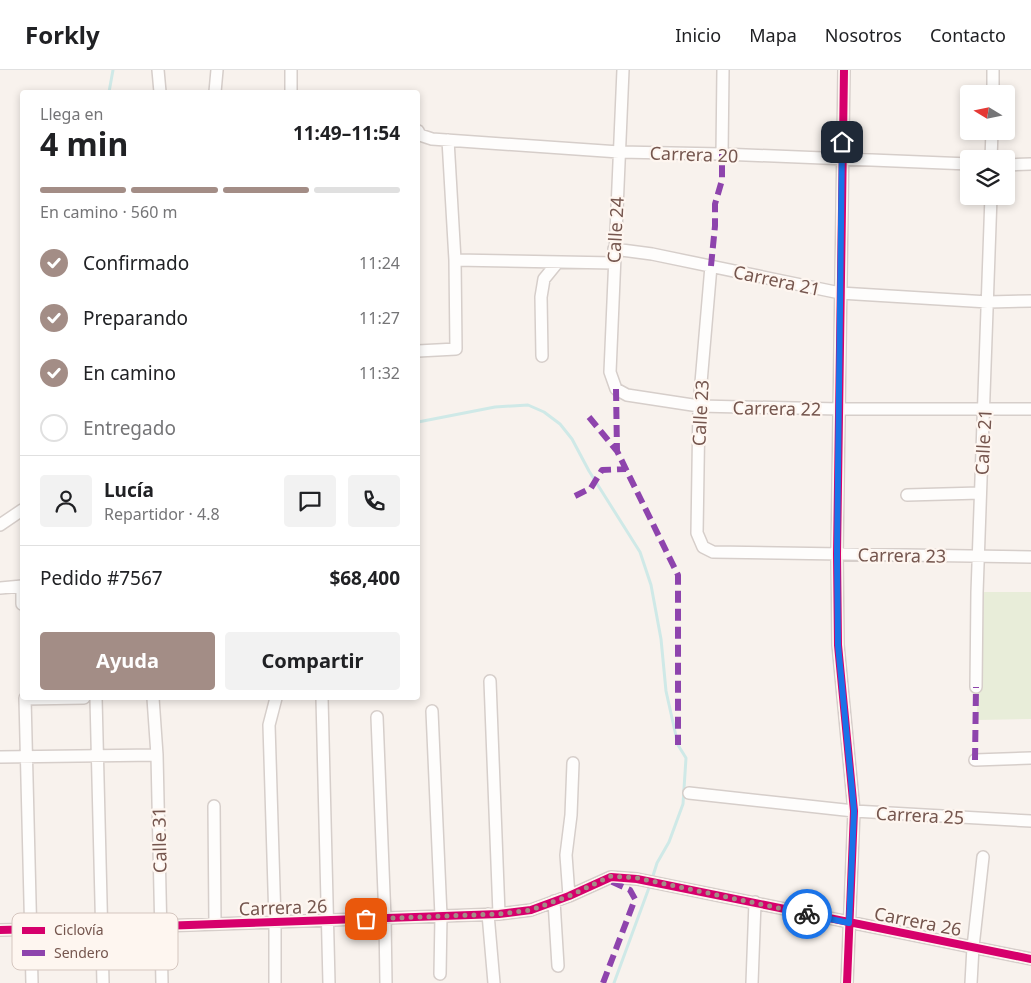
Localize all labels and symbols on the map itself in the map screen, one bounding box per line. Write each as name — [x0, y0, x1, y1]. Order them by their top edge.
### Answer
north arrow — [960, 85, 1015, 140]
pin — [821, 121, 863, 163]
street label: Carrera 20 — [649, 140, 739, 168]
street label: Calle 24 — [601, 196, 629, 264]
street label: Carrera 21 — [731, 259, 823, 301]
street label: Calle 23 — [686, 379, 714, 447]
street label: Carrera 22 — [733, 395, 821, 421]
street label: Calle 21 — [969, 408, 997, 476]
street label: Carrera 23 — [858, 542, 946, 568]
street label: Carrera 25 — [875, 801, 965, 829]
street label: Calle 31 — [146, 807, 172, 873]
courier — [782, 889, 832, 939]
street label: Carrera 26 — [238, 893, 328, 921]
pin — [345, 898, 387, 940]
street label: Carrera 26 — [872, 901, 964, 941]
legend — [12, 913, 178, 970]
text: Ciclovía — [54, 920, 104, 939]
text: Sendero — [54, 943, 109, 962]

